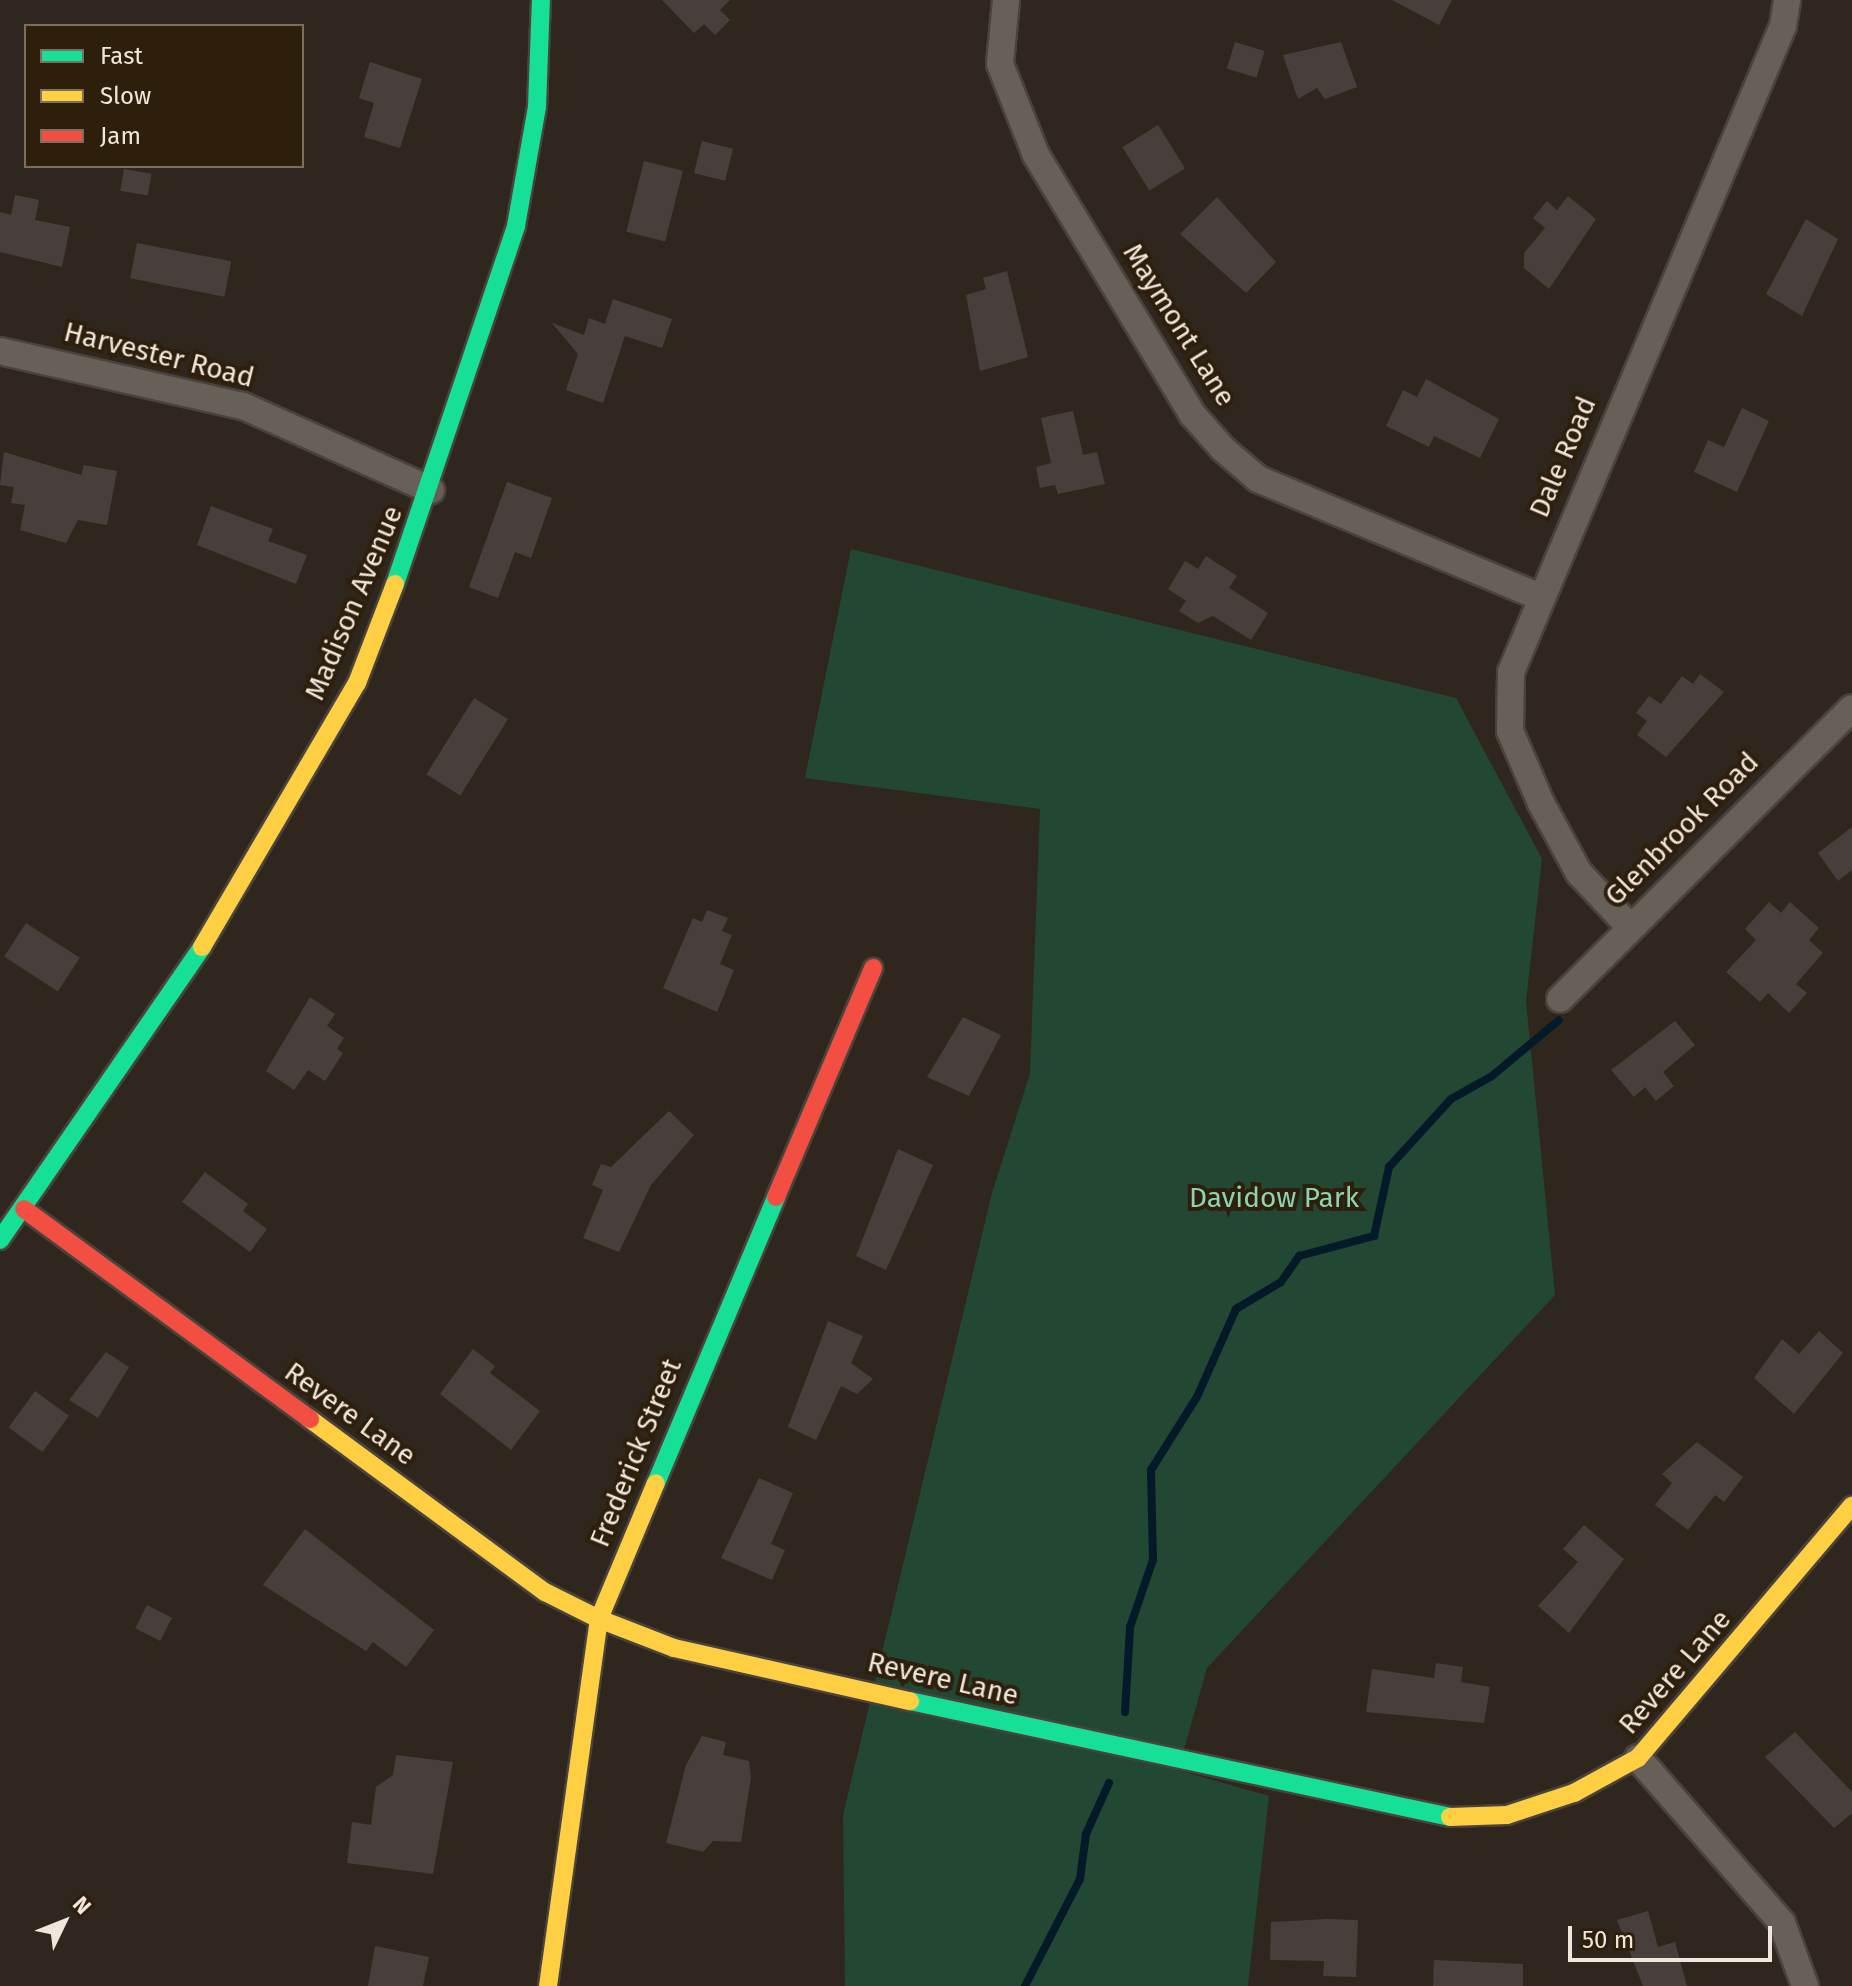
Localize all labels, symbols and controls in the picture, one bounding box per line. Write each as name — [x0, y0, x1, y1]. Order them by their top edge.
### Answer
legend — [24, 24, 304, 168]
text: Fast — [100, 42, 143, 70]
text: Slow — [100, 82, 151, 110]
text: Jam — [100, 122, 141, 150]
street label: Maymont Lane — [1116, 238, 1242, 412]
street label: Harvester Road — [60, 315, 258, 395]
street label: Dale Road — [1523, 392, 1603, 522]
street label: Madison Avenue — [298, 501, 410, 705]
street label: Glenbrook Road — [1598, 745, 1766, 913]
park label: Davidow Park — [1189, 1181, 1359, 1215]
street label: Frederick Street — [583, 1354, 689, 1552]
street label: Revere Lane — [278, 1355, 422, 1473]
street label: Revere Lane — [1612, 1603, 1738, 1741]
street label: Revere Lane — [864, 1645, 1022, 1713]
north arrow — [24, 1882, 104, 1962]
text: N — [67, 1891, 97, 1920]
scale bar — [1572, 1910, 1776, 1960]
text: 50 m — [1582, 1926, 1634, 1954]

